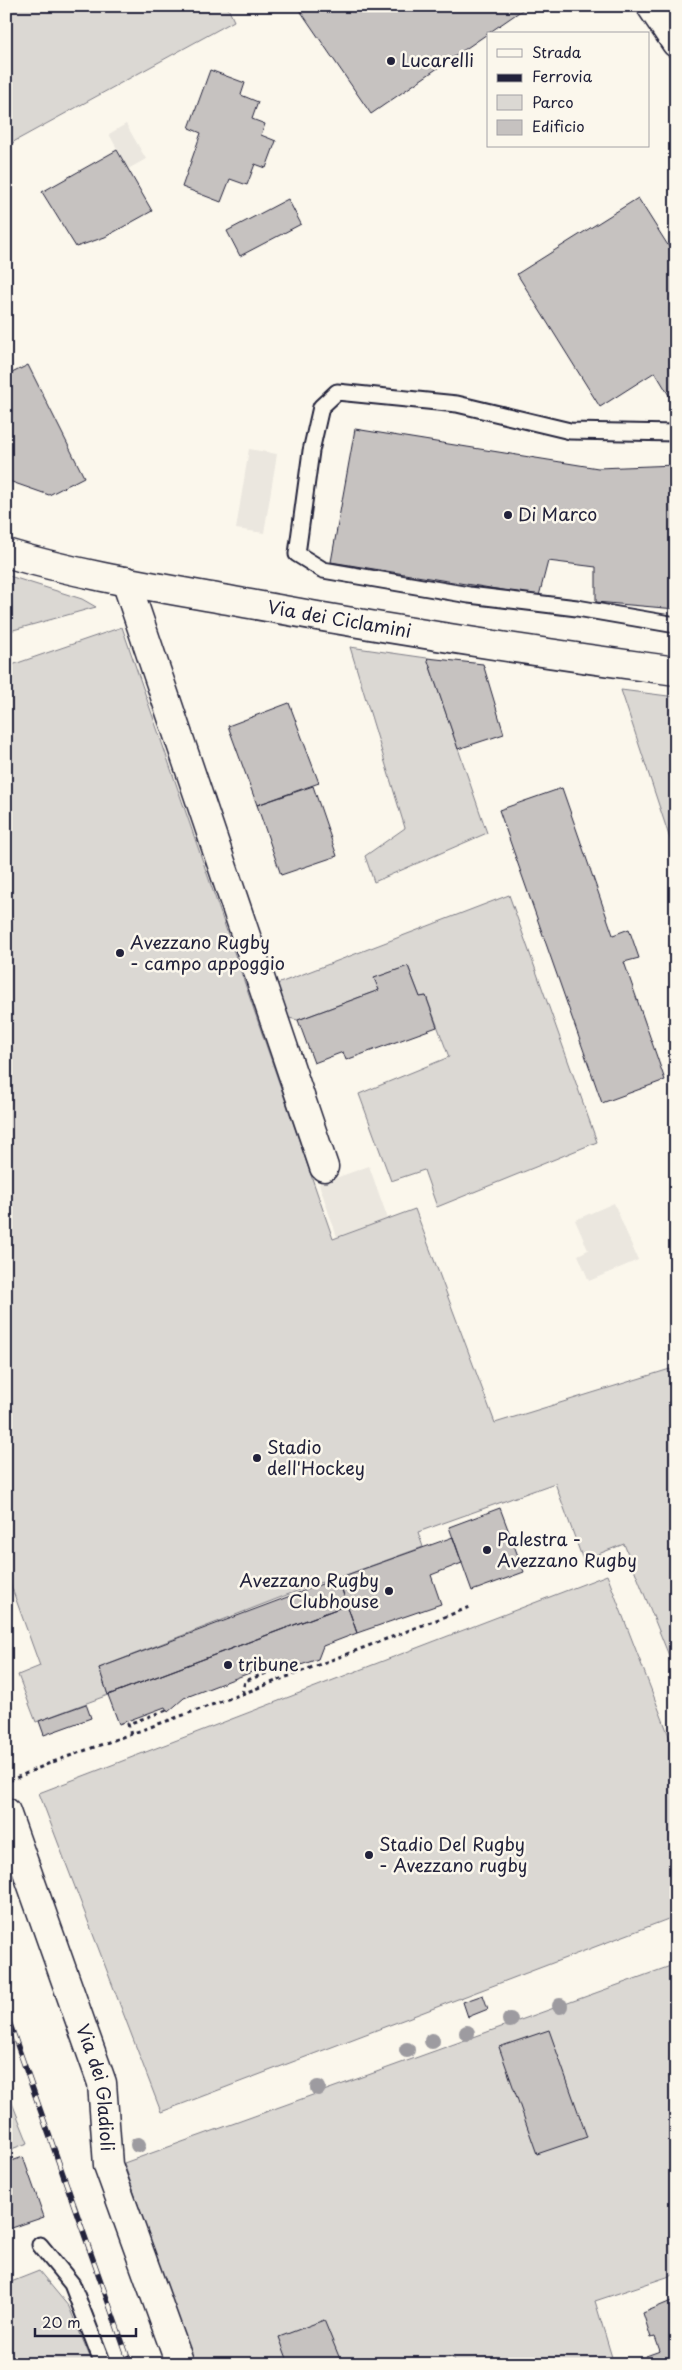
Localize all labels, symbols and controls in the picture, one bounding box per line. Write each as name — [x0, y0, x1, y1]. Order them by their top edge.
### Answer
legend — [487, 32, 650, 148]
text: Strada — [532, 40, 582, 63]
place label: Lucarelli — [401, 46, 474, 73]
marker: Lucarelli — [385, 55, 397, 67]
text: Ferrovia — [532, 64, 593, 87]
text: Parco — [532, 90, 574, 113]
text: Edificio — [532, 114, 585, 137]
place label: Di Marco — [518, 500, 597, 527]
marker: Di Marco — [502, 509, 514, 521]
street label: Via dei Ciclamini — [265, 592, 414, 644]
place label: Avezzano Rugby - campo appoggio — [130, 928, 285, 976]
marker: Avezzano Rugby - campo appoggio — [114, 947, 126, 959]
place label: Stadio dell'Hockey — [267, 1433, 365, 1481]
marker: Stadio dell'Hockey — [251, 1452, 263, 1464]
place label: Palestra - Avezzano Rugby — [497, 1525, 637, 1573]
marker: Palestra - Avezzano Rugby — [481, 1544, 493, 1556]
place label: Avezzano Rugby Clubhouse — [239, 1566, 379, 1614]
marker: Avezzano Rugby Clubhouse — [383, 1585, 395, 1597]
place label: tribune — [238, 1650, 299, 1677]
marker: tribune — [222, 1659, 234, 1671]
place label: Stadio Del Rugby - Avezzano rugby — [379, 1830, 528, 1878]
marker: Stadio Del Rugby - Avezzano rugby — [363, 1849, 375, 1861]
street label: Via dei Gladioli — [70, 2020, 122, 2152]
scale bar — [35, 2305, 136, 2337]
text: 20 m — [42, 2310, 81, 2333]

